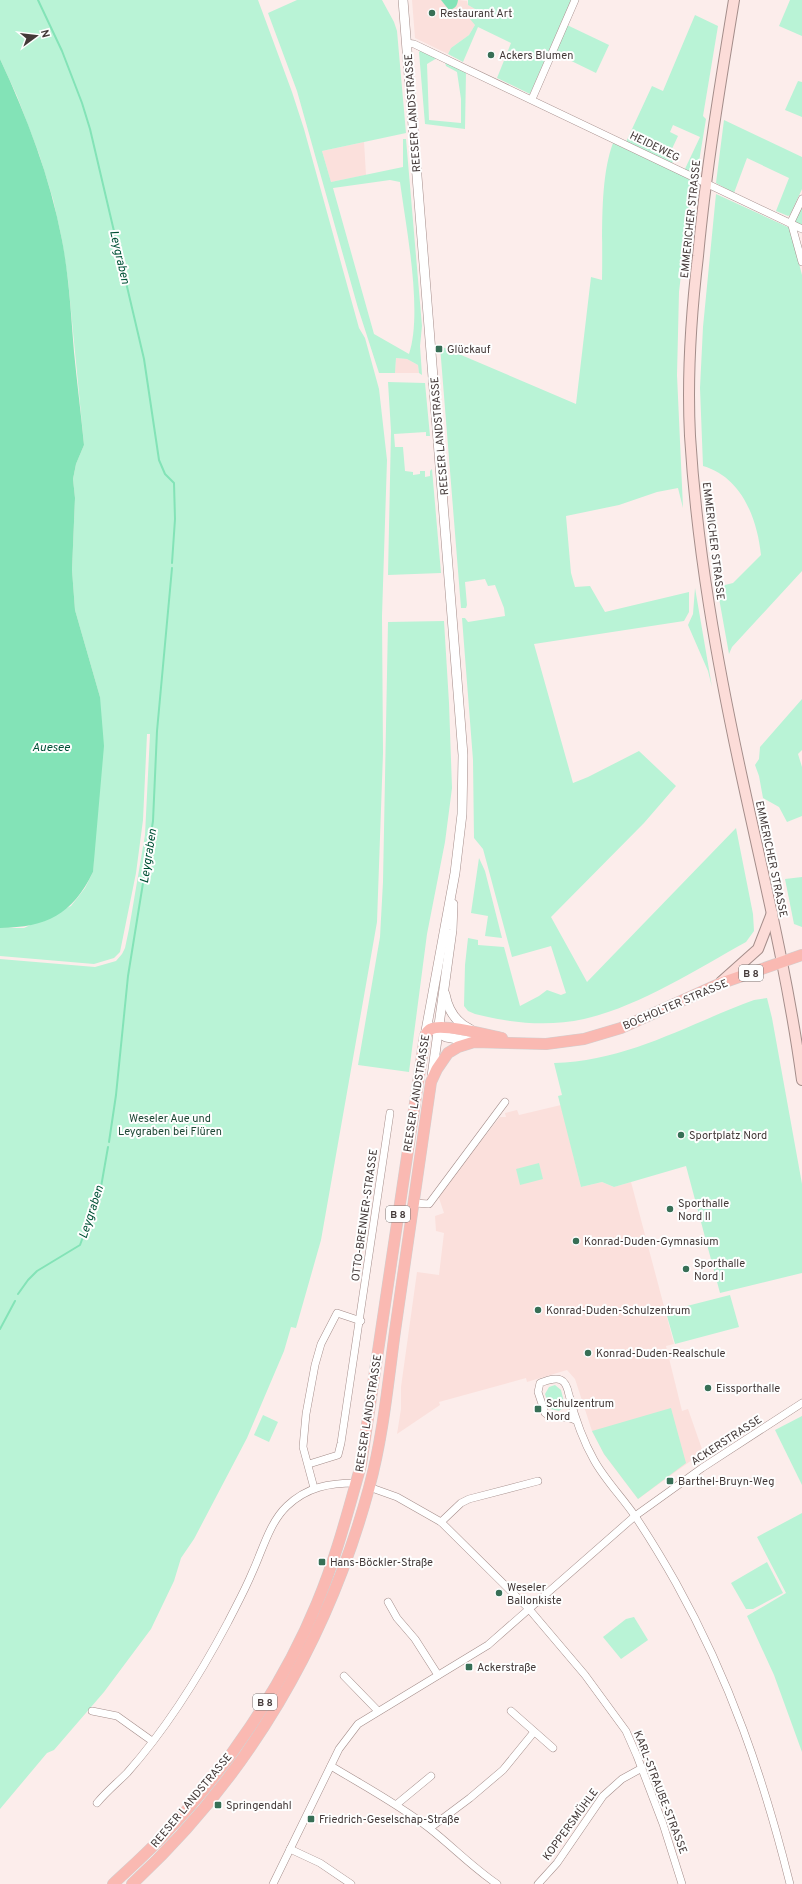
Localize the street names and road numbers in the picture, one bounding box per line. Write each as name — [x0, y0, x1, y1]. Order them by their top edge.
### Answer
street label: REESER LANDSTRASSE — [402, 53, 424, 173]
street label: HEIDEWEG — [627, 129, 682, 165]
street label: EMMERICHER STRASSE — [678, 159, 704, 279]
street label: REESER LANDSTRASSE — [428, 376, 452, 496]
street label: EMMERICHER STRASSE — [699, 481, 727, 601]
street label: EMMERICHER STRASSE — [752, 800, 790, 919]
road number: B 8 — [739, 965, 763, 981]
street label: BOCHOLTER STRASSE — [621, 976, 730, 1033]
street label: REESER LANDSTRASSE — [401, 1033, 433, 1153]
street label: OTTO-BRENNER-STRASSE — [349, 1148, 381, 1282]
road number: B 8 — [386, 1206, 410, 1222]
street label: REESER LANDSTRASSE — [353, 1353, 385, 1473]
street label: ACKERSTRASSE — [688, 1413, 765, 1469]
road number: B 8 — [253, 1694, 277, 1710]
street label: KARL-STRAUBE-STRASSE — [630, 1729, 690, 1856]
street label: REESER LANDSTRASSE — [148, 1751, 235, 1851]
street label: KOPPERSMÜHLE — [539, 1785, 602, 1863]

